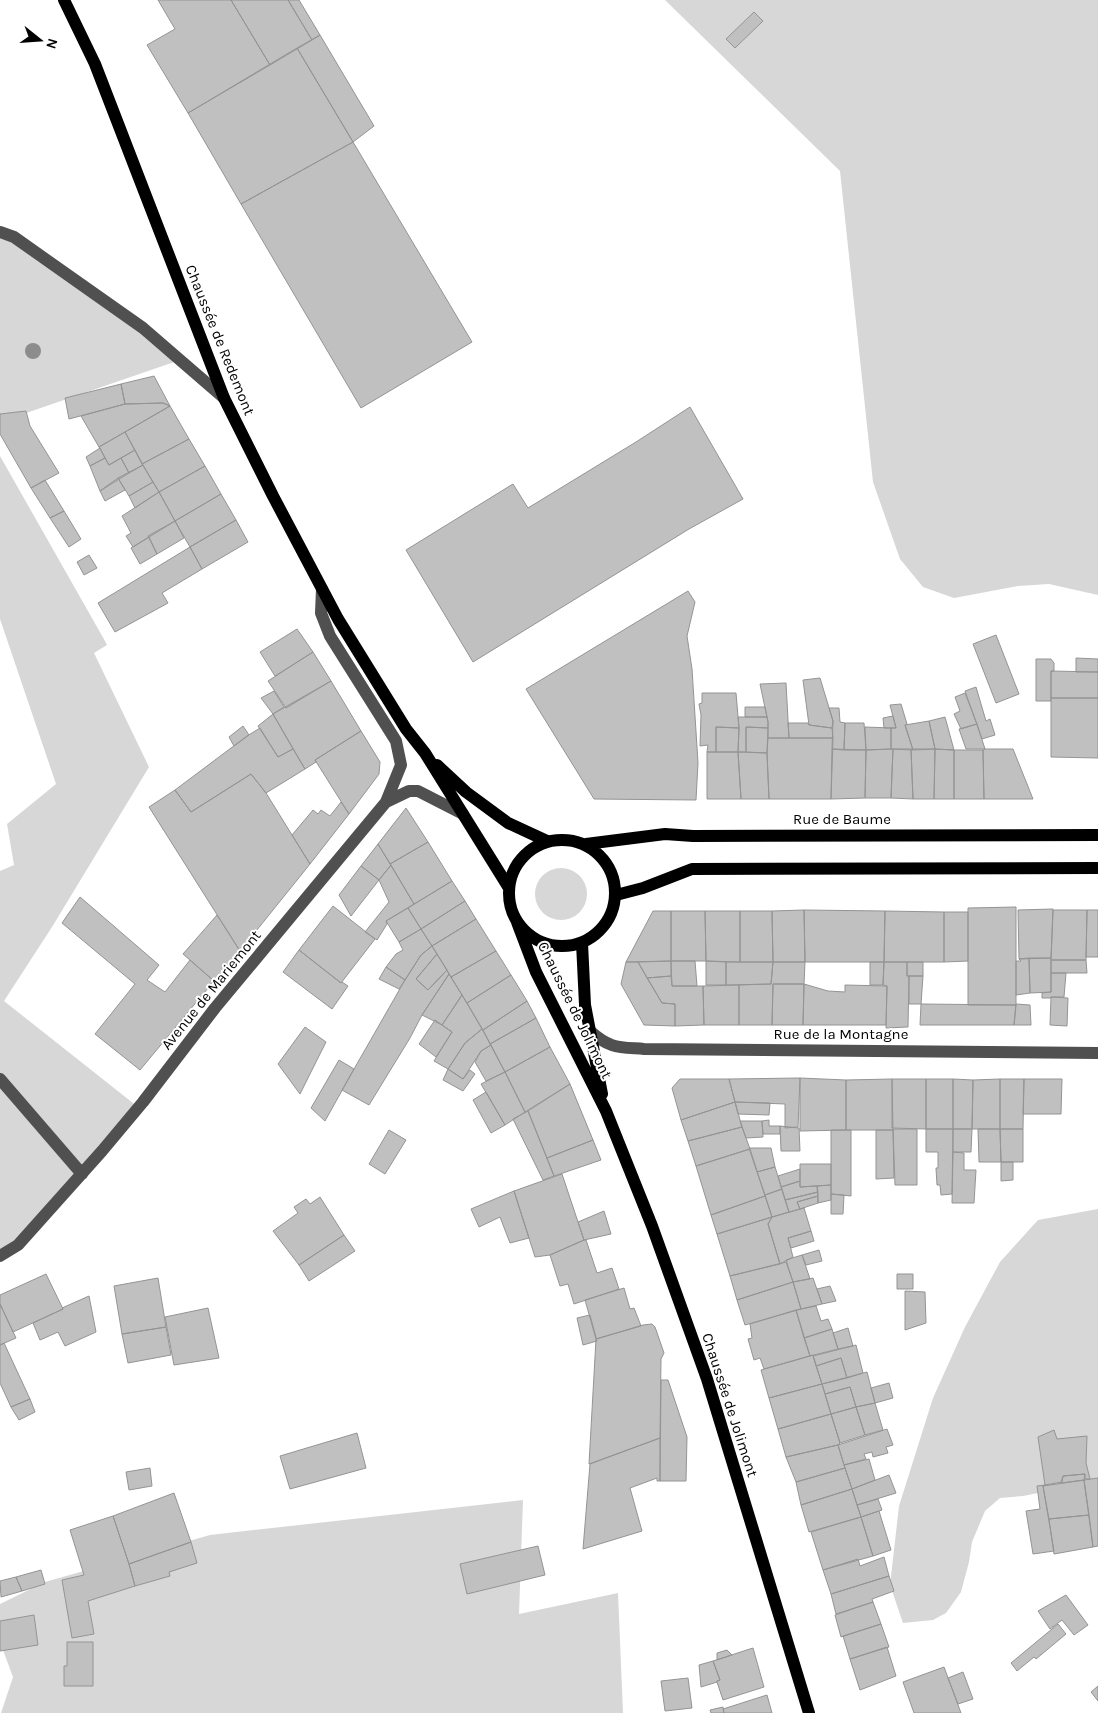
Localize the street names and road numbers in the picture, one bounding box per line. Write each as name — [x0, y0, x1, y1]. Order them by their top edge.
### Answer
street label: Chaussée de Redemont — [182, 262, 259, 418]
street label: Rue de Baume — [793, 810, 891, 828]
street label: Avenue de Mariemont — [157, 926, 265, 1053]
street label: Chaussée de Jolimont — [534, 938, 616, 1082]
street label: Rue de la Montagne — [774, 1025, 908, 1043]
street label: Chaussée de Jolimont — [698, 1331, 762, 1480]

